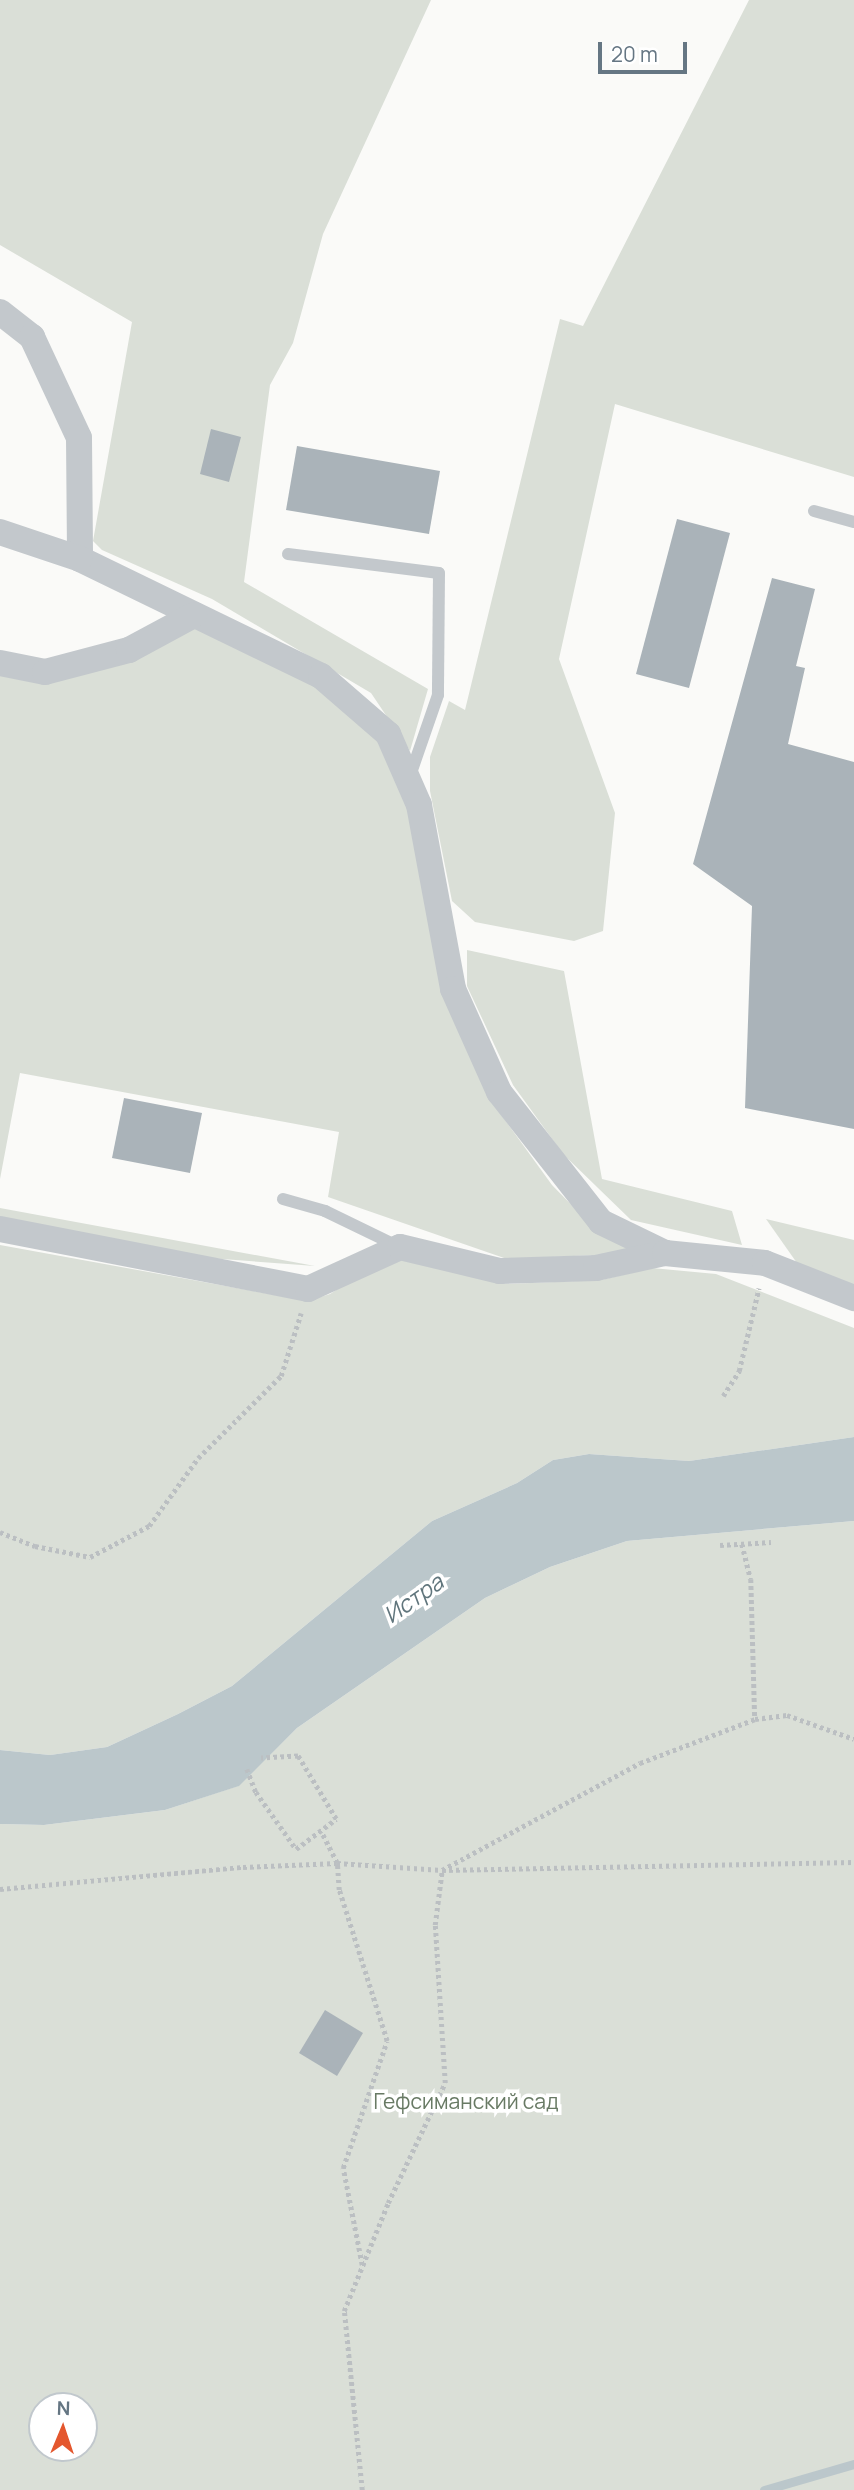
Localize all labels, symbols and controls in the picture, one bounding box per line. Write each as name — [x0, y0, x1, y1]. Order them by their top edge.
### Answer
scale bar — [602, 28, 691, 72]
text: 20 m — [611, 40, 658, 68]
water label: Истра — [378, 1568, 448, 1628]
park label: Гефсиманский сад — [373, 2088, 559, 2114]
north arrow — [28, 2392, 98, 2462]
text: N — [56, 2395, 71, 2421]

